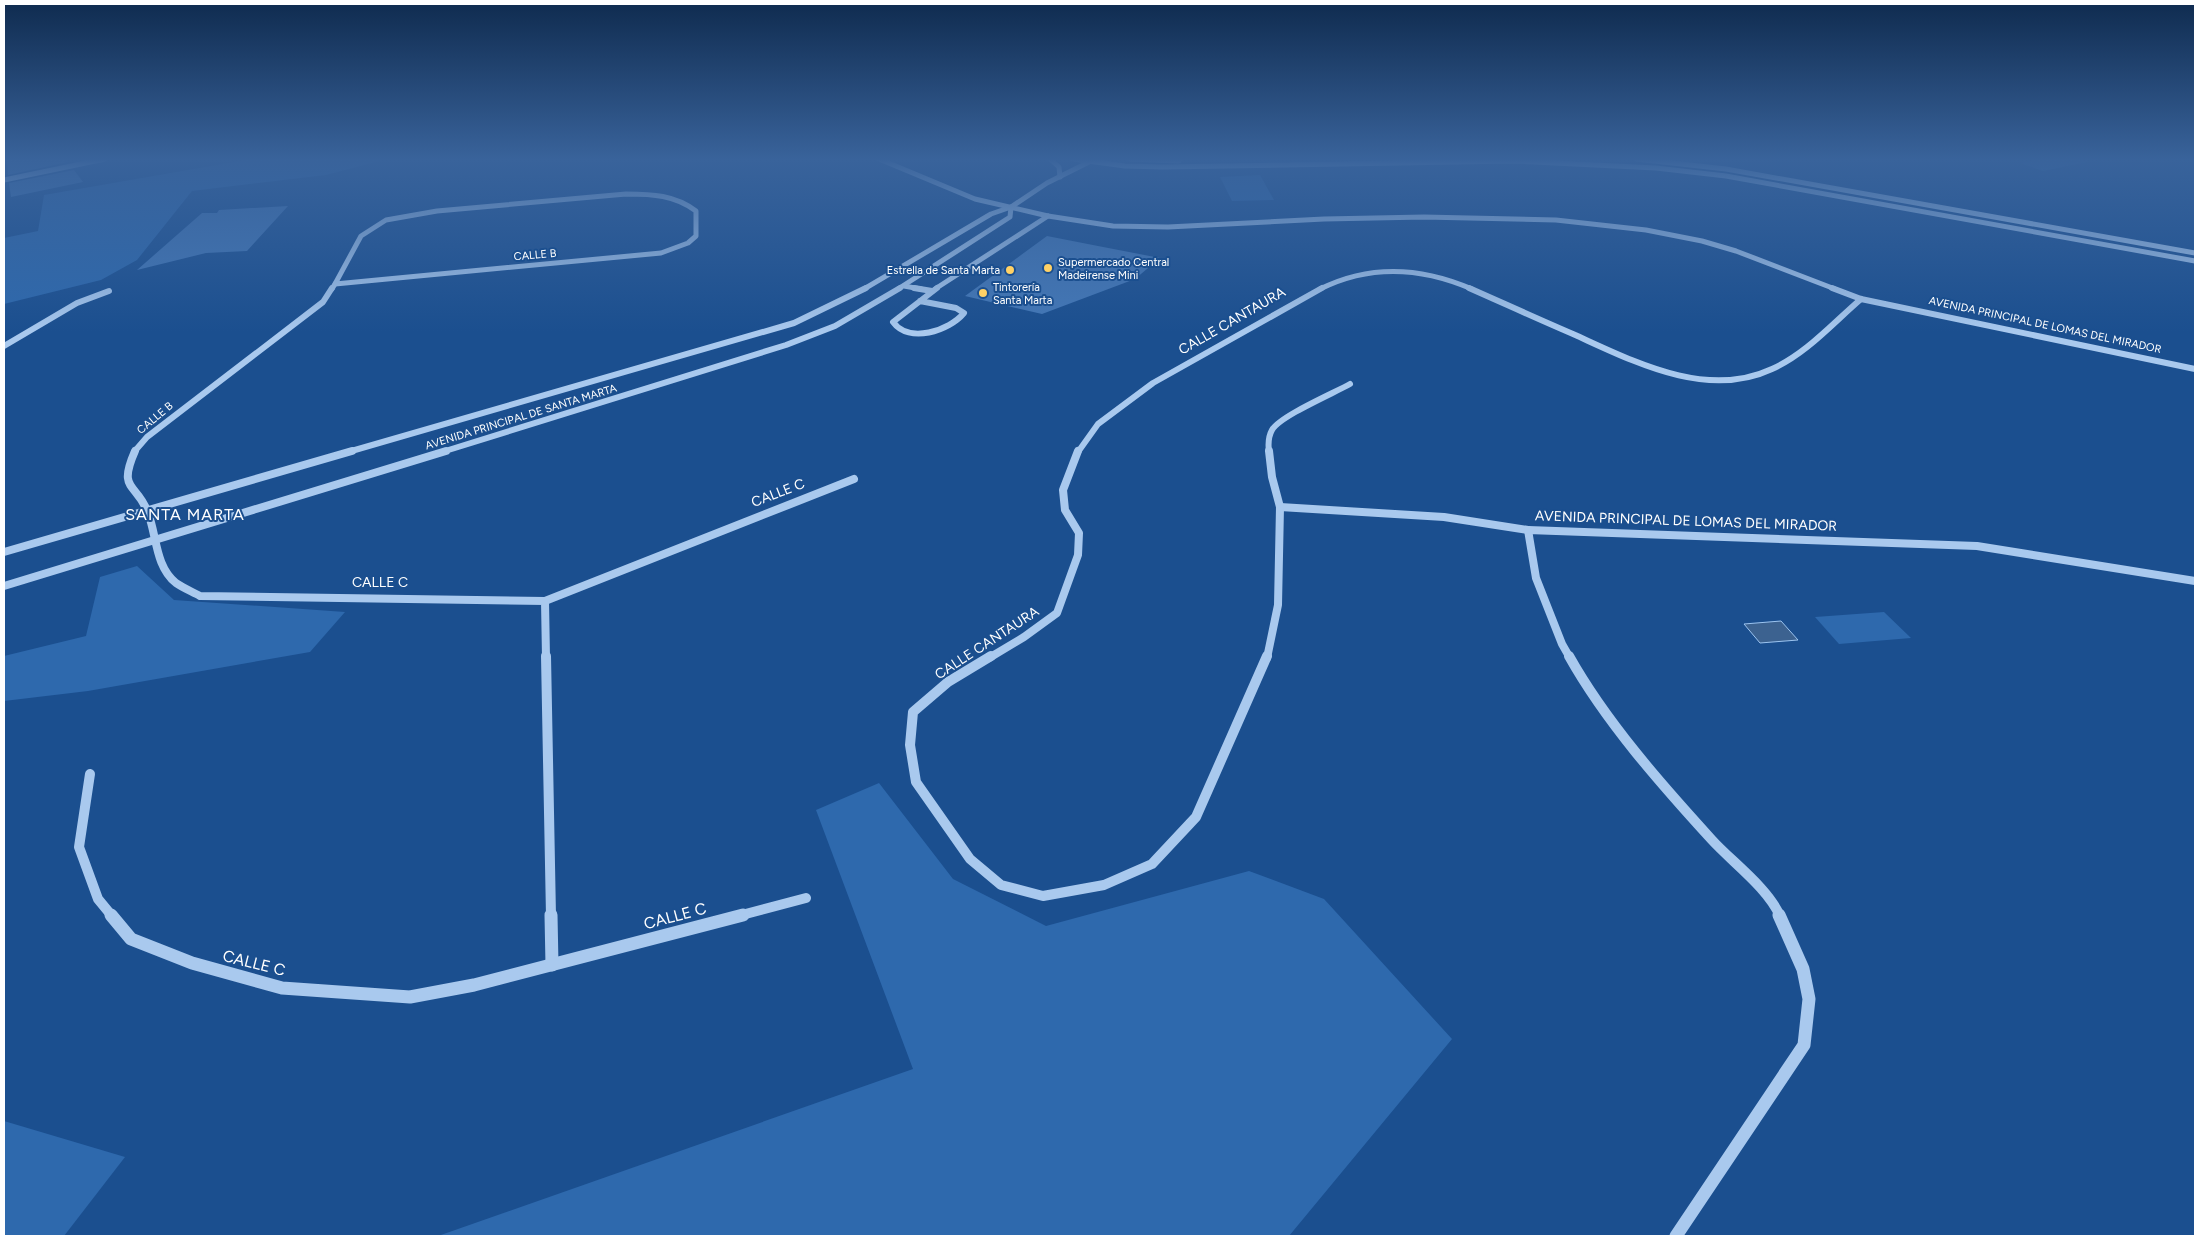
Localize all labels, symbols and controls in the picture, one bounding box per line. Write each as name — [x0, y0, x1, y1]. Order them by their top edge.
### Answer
street label: CALLE B — [513, 247, 557, 263]
place label: Supermercado Central Madeirense Mini — [1058, 256, 1169, 282]
marker: Supermercado Central Madeirense Mini — [1042, 262, 1054, 274]
place label: Estrella de Santa Marta — [887, 264, 1000, 277]
marker: Estrella de Santa Marta — [1004, 264, 1016, 276]
place label: Tintorería Santa Marta — [993, 281, 1052, 307]
street label: CALLE CANTAURA — [1175, 283, 1289, 359]
marker: Tintorería Santa Marta — [977, 287, 989, 299]
street label: AVENIDA PRINCIPAL DE LOMAS DEL MIRADOR — [1928, 294, 2163, 356]
street label: AVENIDA PRINCIPAL DE SANTA MARTA — [424, 381, 619, 452]
street label: CALLE B — [134, 399, 176, 437]
street label: CALLE C — [749, 475, 807, 511]
district label: SANTA MARTA — [125, 505, 245, 524]
street label: AVENIDA PRINCIPAL DE LOMAS DEL MIRADOR — [1535, 507, 1838, 535]
street label: CALLE C — [352, 574, 408, 591]
street label: CALLE CANTAURA — [932, 603, 1043, 683]
street label: CALLE C — [642, 899, 708, 933]
street label: CALLE C — [221, 946, 287, 980]

